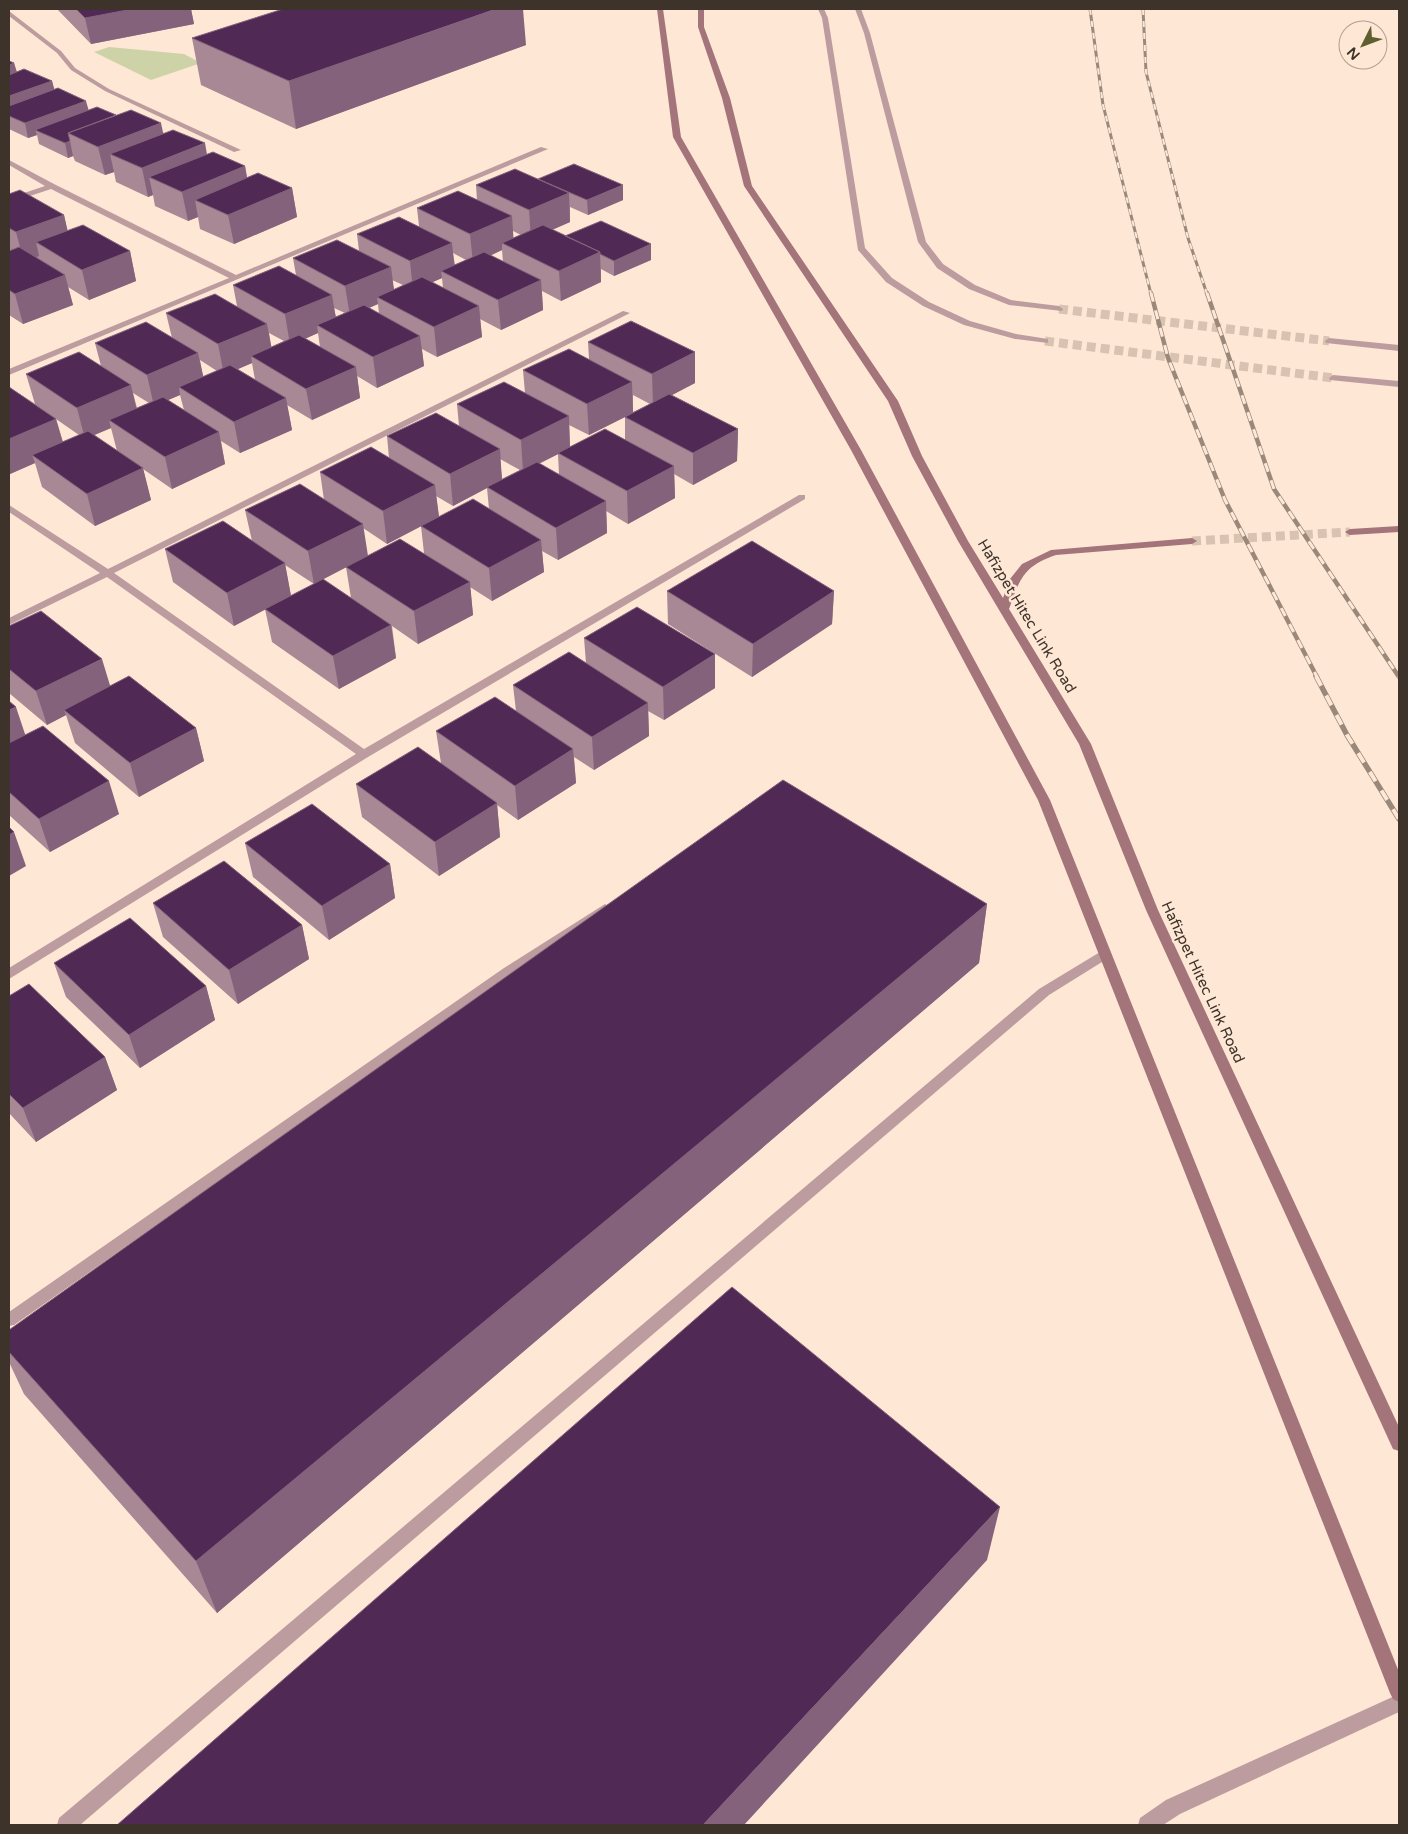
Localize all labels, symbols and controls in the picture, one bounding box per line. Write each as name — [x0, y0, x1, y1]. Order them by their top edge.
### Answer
north arrow — [1338, 20, 1388, 70]
text: N — [1344, 43, 1364, 63]
street label: Hafizpet Hitec Link Road — [974, 536, 1080, 696]
street label: Hafizpet Hitec Link Road — [1158, 898, 1248, 1066]

